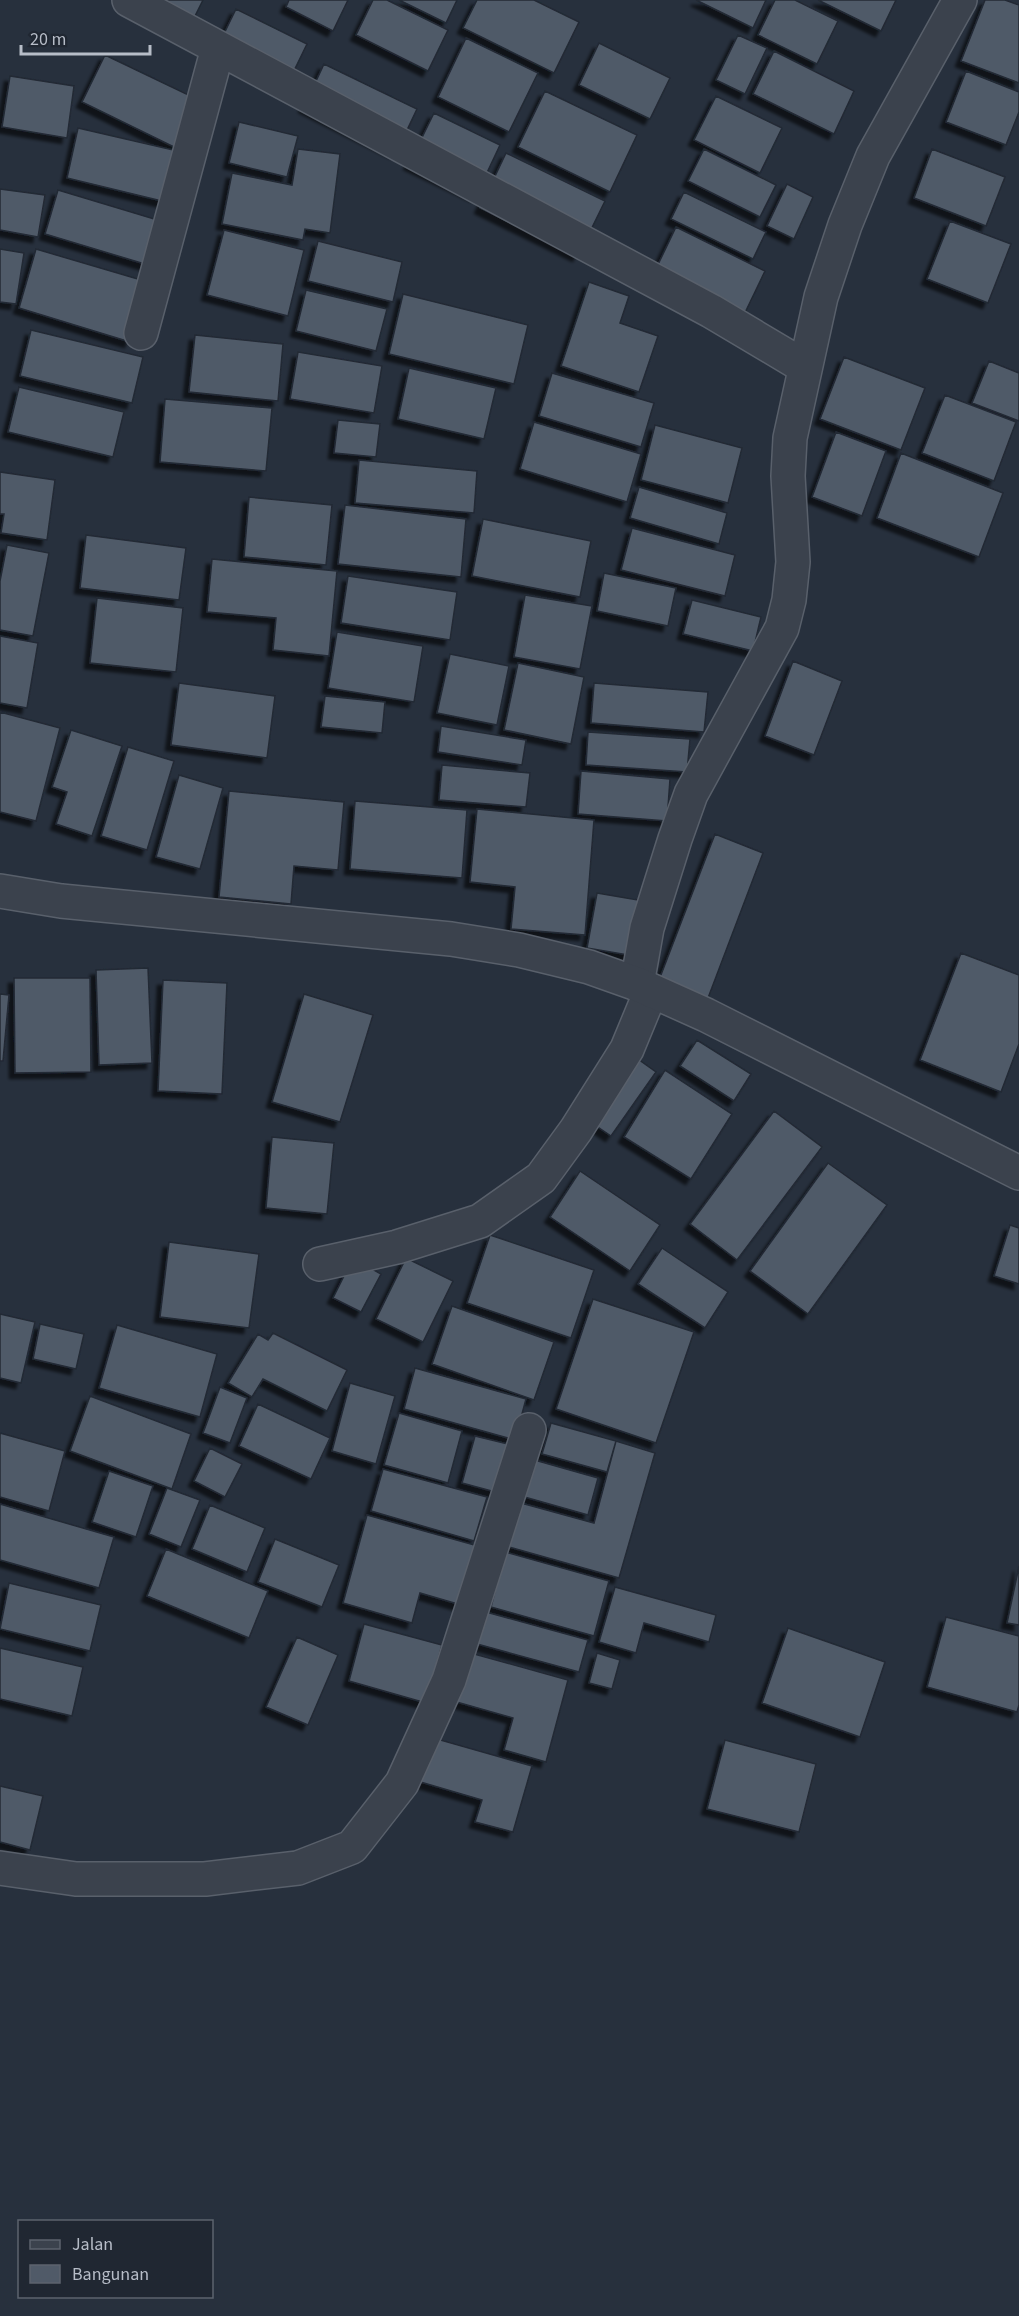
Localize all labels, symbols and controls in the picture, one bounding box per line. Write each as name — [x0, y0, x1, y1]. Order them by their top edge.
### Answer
scale bar — [21, 18, 150, 56]
text: 20 m — [30, 27, 66, 52]
legend — [18, 2220, 213, 2298]
text: Jalan — [72, 2232, 113, 2257]
text: Bangunan — [72, 2262, 149, 2287]

